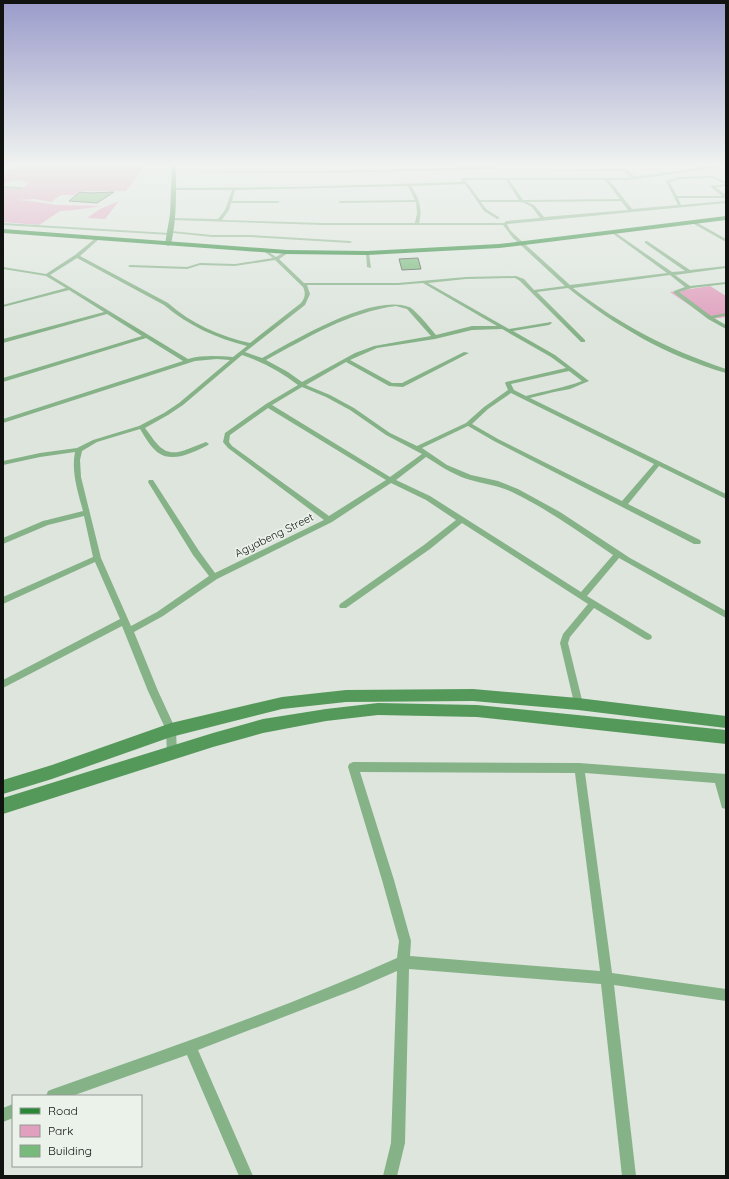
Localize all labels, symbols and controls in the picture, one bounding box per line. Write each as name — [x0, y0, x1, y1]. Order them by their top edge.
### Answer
street label: Agyabeng Street — [232, 510, 316, 560]
legend — [12, 1095, 142, 1167]
text: Road — [48, 1103, 78, 1118]
text: Park — [48, 1123, 73, 1138]
text: Building — [48, 1143, 92, 1158]

